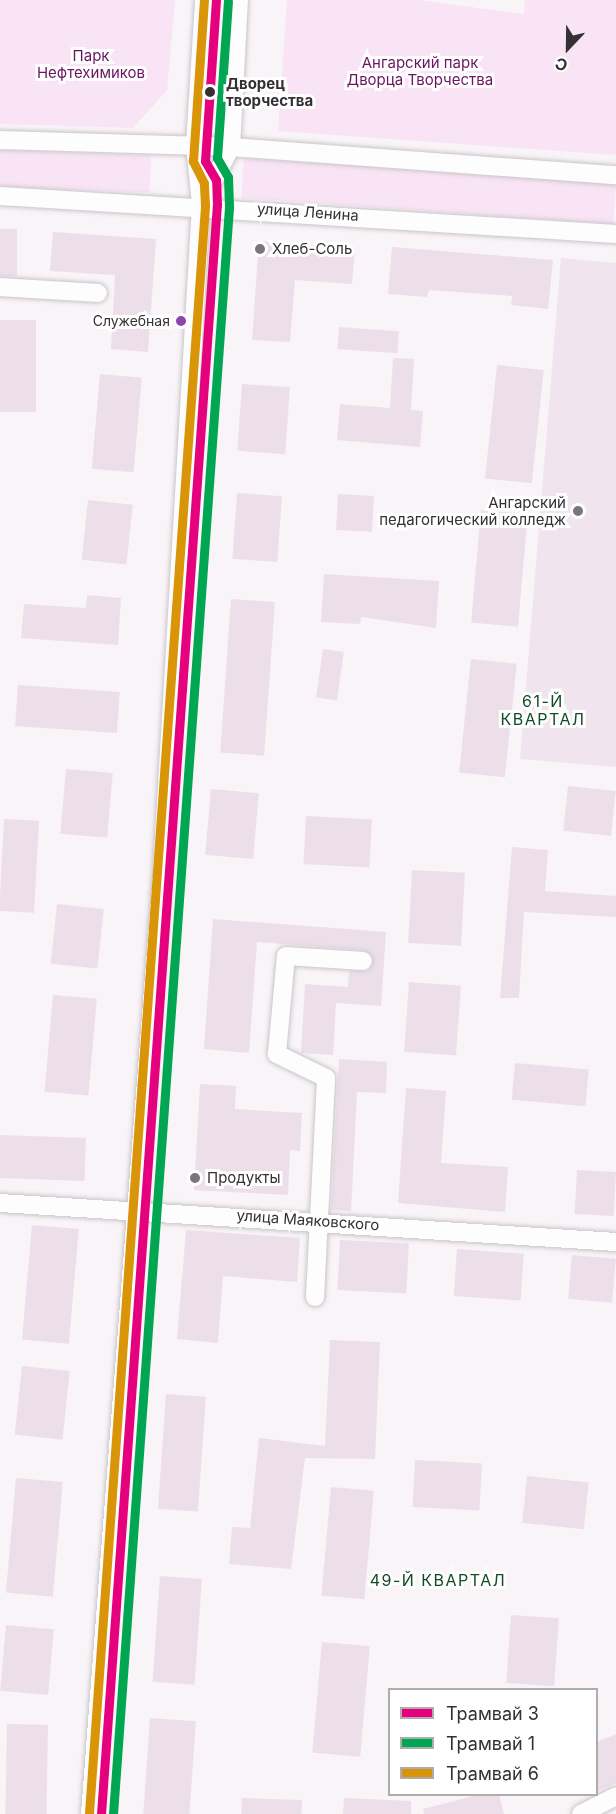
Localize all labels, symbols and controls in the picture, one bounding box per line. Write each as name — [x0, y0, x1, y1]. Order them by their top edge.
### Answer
north arrow — [538, 18, 598, 78]
park label: Парк Нефтехимиков — [37, 46, 145, 81]
park label: Ангарский парк Дворца Творчества — [347, 53, 493, 88]
text: С — [552, 53, 570, 76]
place label: Дворец творчества — [226, 74, 313, 109]
marker: Дворец творчества — [199, 81, 221, 103]
street label: улица Ленина — [257, 199, 359, 225]
place label: Хлеб-Соль — [272, 240, 352, 258]
marker: Хлеб-Соль — [253, 242, 267, 256]
place label: Служебная — [93, 313, 170, 329]
marker: Служебная — [175, 315, 187, 327]
place label: Ангарский педагогический колледж — [379, 493, 566, 528]
marker: Ангарский педагогический колледж — [571, 504, 585, 518]
district label: 61-Й КВАРТАЛ — [501, 691, 585, 729]
place label: Продукты — [207, 1169, 281, 1187]
marker: Продукты — [188, 1171, 202, 1185]
street label: улица Маяковского — [236, 1206, 380, 1234]
district label: 49-Й КВАРТАЛ — [370, 1570, 506, 1590]
legend — [388, 1688, 598, 1796]
text: Трамвай 3 — [446, 1703, 539, 1724]
text: Трамвай 1 — [446, 1733, 535, 1754]
text: Трамвай 6 — [446, 1763, 539, 1784]

